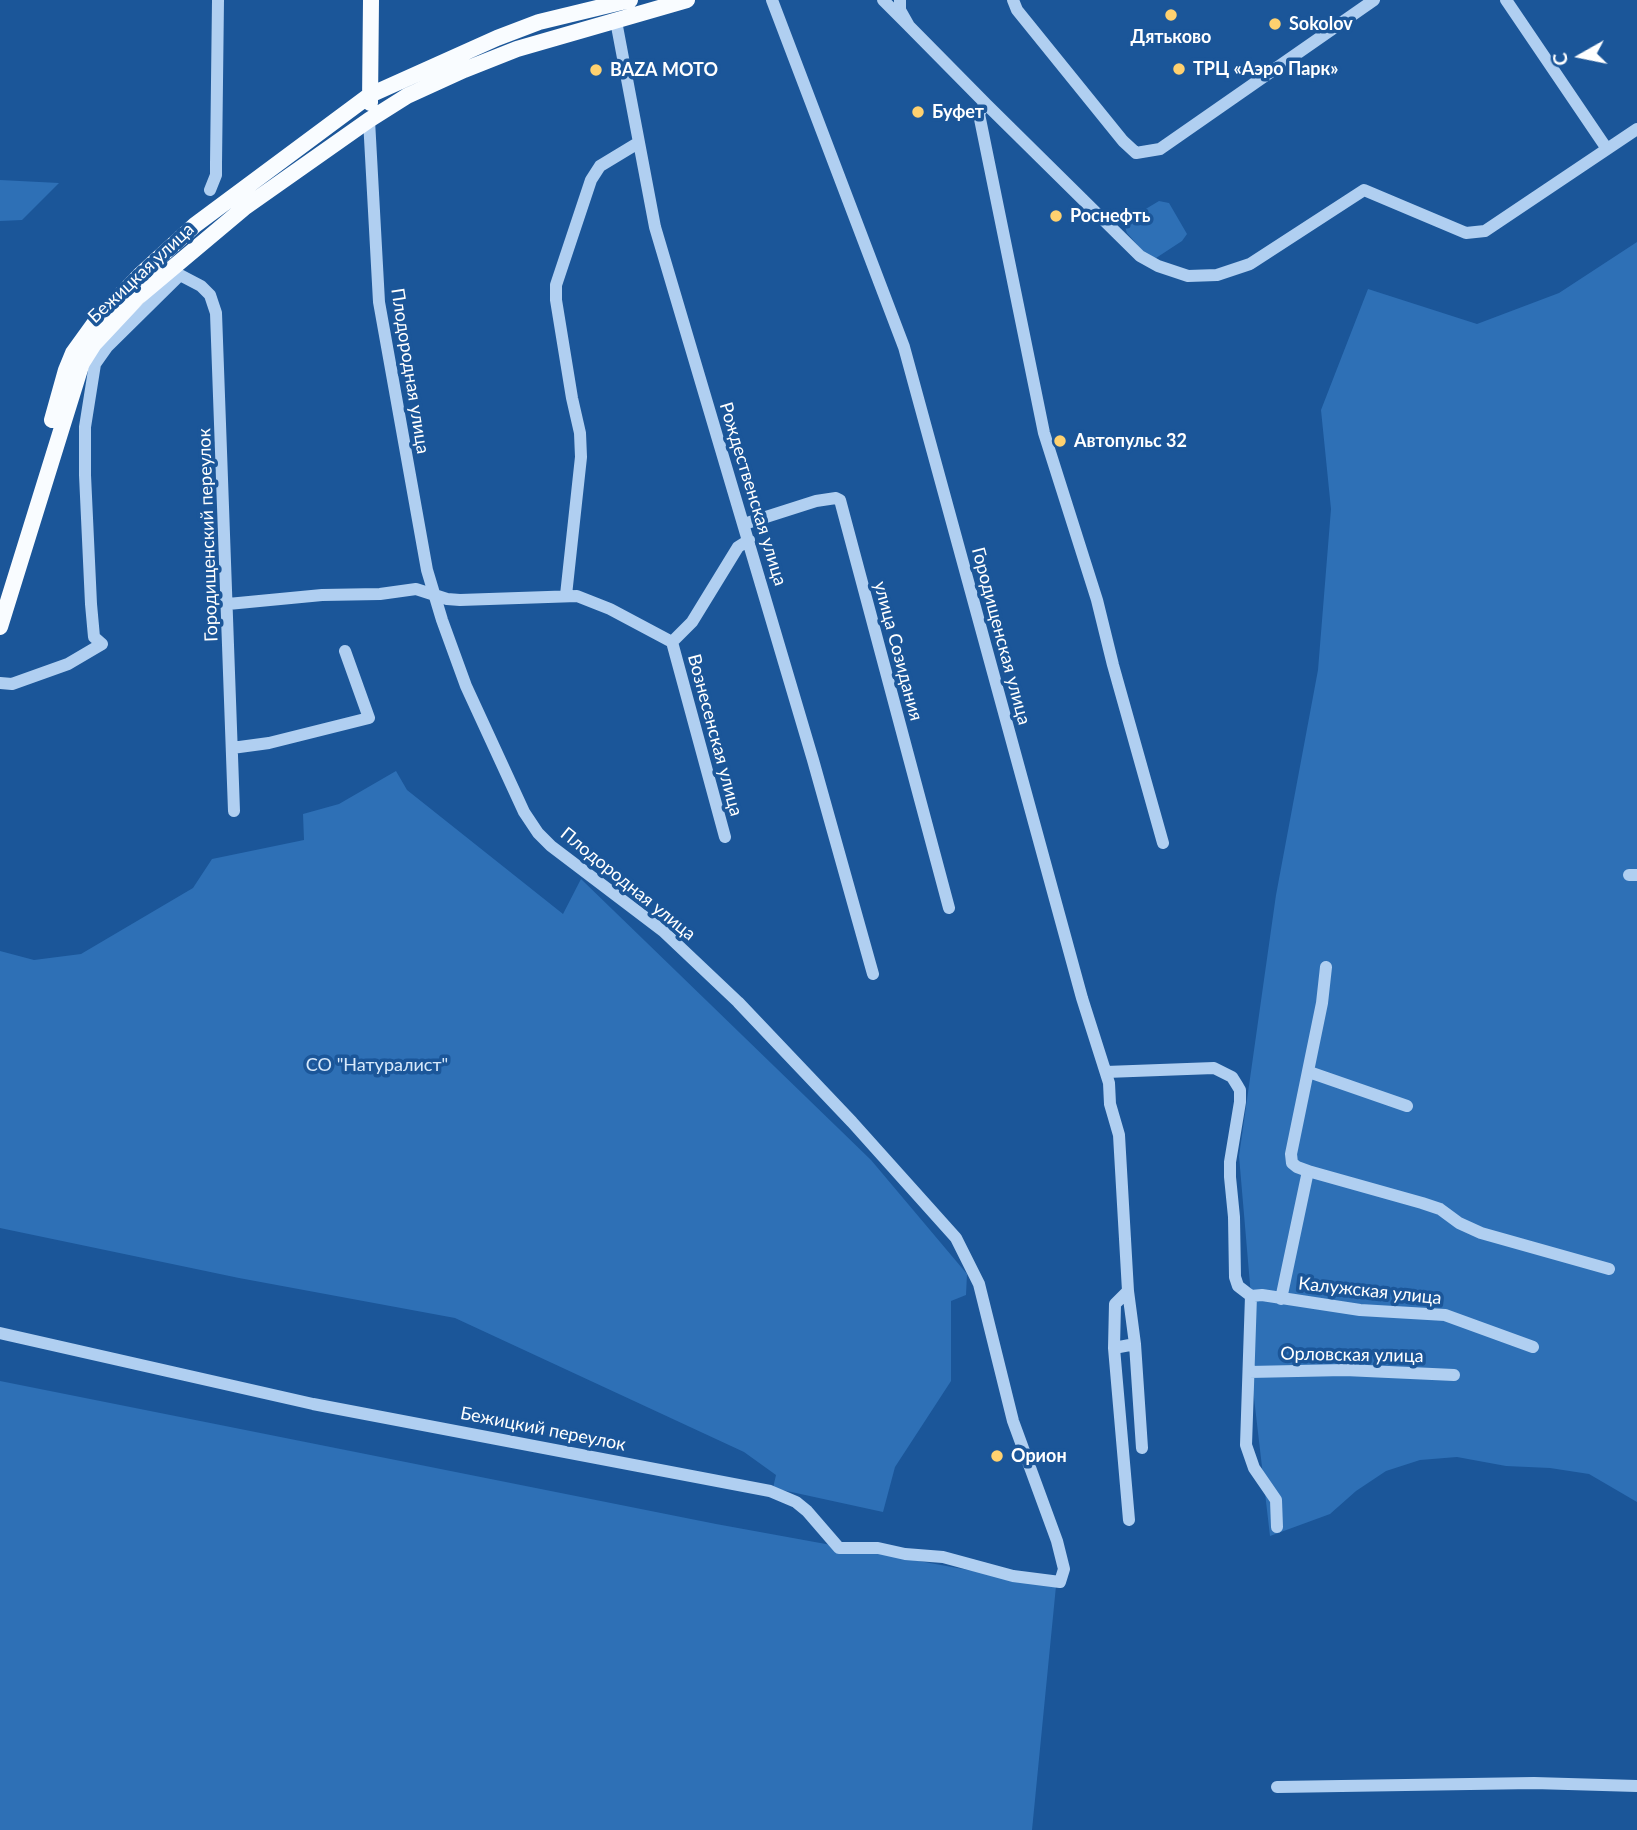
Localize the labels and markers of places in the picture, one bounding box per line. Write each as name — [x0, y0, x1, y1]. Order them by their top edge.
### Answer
marker: Дятьково — [1163, 7, 1179, 23]
place label: Sokolov — [1289, 13, 1353, 35]
marker: Sokolov — [1267, 16, 1283, 32]
place label: Дятьково — [1131, 26, 1211, 48]
place label: ТРЦ «Аэро Парк» — [1193, 58, 1338, 80]
place label: BAZA MOTO — [610, 59, 718, 81]
marker: ТРЦ «Аэро Парк» — [1171, 61, 1187, 77]
marker: BAZA MOTO — [588, 62, 604, 78]
place label: Буфет — [932, 101, 984, 123]
marker: Буфет — [910, 104, 926, 120]
place label: Роснефть — [1070, 205, 1150, 227]
marker: Роснефть — [1048, 208, 1064, 224]
place label: Автопульс 32 — [1074, 430, 1187, 452]
marker: Автопульс 32 — [1052, 433, 1068, 449]
place label: Орион — [1011, 1445, 1067, 1467]
marker: Орион — [989, 1448, 1005, 1464]

